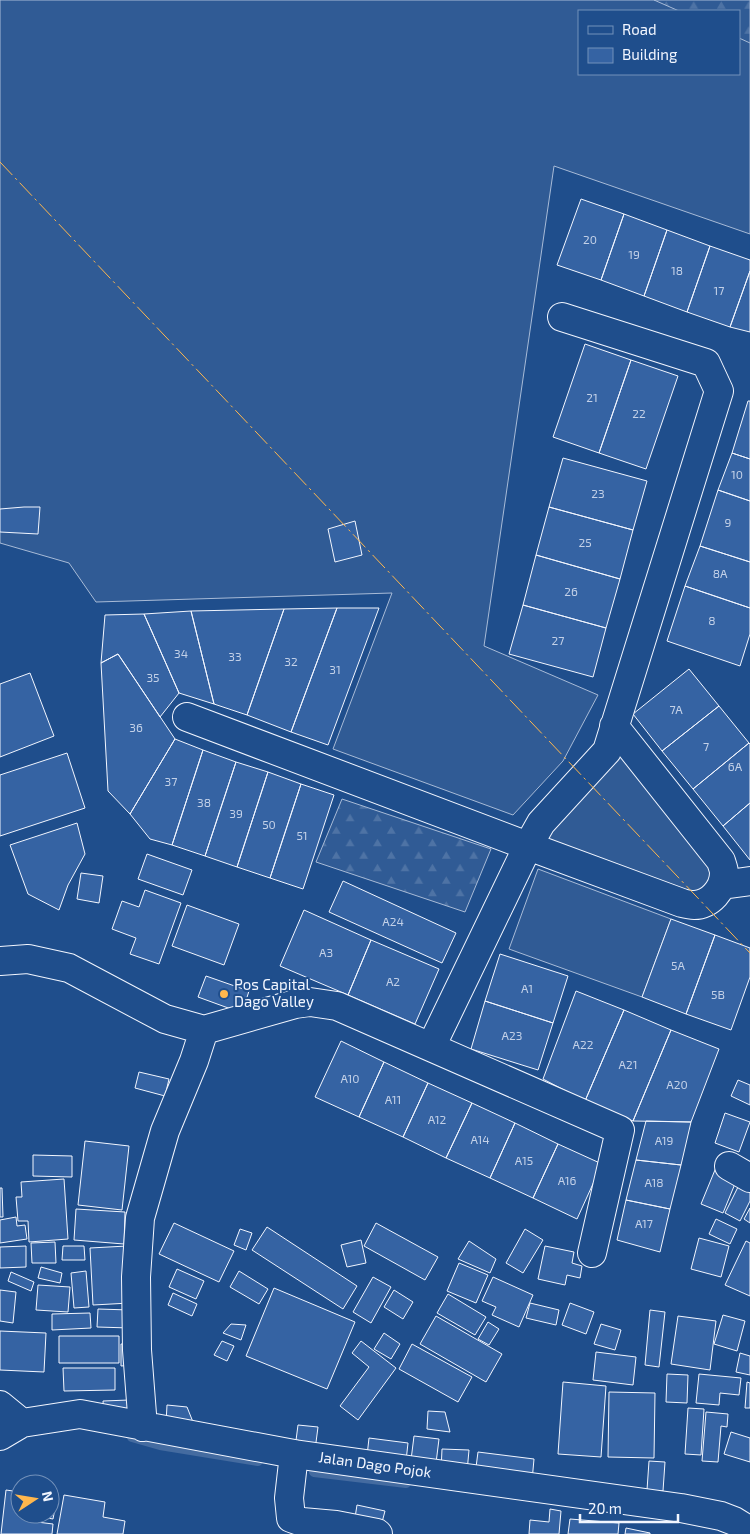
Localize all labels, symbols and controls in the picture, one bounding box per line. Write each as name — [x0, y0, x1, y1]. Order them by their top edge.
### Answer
legend — [578, 10, 740, 75]
text: Road — [622, 20, 657, 38]
text: Building — [622, 45, 678, 63]
house number: 20 — [583, 232, 597, 246]
house number: 19 — [628, 247, 640, 261]
house number: 18 — [671, 263, 683, 277]
house number: 17 — [714, 283, 724, 297]
house number: 21 — [586, 390, 598, 404]
house number: 22 — [632, 406, 646, 420]
house number: 10 — [731, 467, 743, 481]
house number: 23 — [591, 486, 605, 500]
house number: 9 — [725, 515, 732, 529]
house number: 25 — [578, 535, 592, 549]
house number: 8A — [713, 566, 728, 580]
house number: 26 — [564, 584, 578, 598]
house number: 8 — [708, 613, 716, 627]
house number: 27 — [552, 633, 564, 647]
house number: 34 — [174, 646, 188, 660]
house number: 33 — [228, 649, 242, 663]
house number: 32 — [284, 654, 298, 668]
house number: 31 — [329, 662, 341, 676]
house number: 35 — [146, 670, 160, 684]
house number: 7A — [669, 702, 683, 716]
house number: 36 — [129, 720, 143, 734]
house number: 7 — [703, 739, 709, 753]
house number: 6A — [728, 759, 743, 773]
house number: 37 — [165, 774, 177, 788]
house number: 38 — [197, 795, 211, 809]
house number: 39 — [229, 806, 243, 820]
house number: 50 — [262, 817, 276, 831]
house number: 51 — [296, 828, 308, 842]
house number: A24 — [382, 914, 404, 928]
house number: A3 — [319, 945, 333, 959]
house number: 5A — [671, 958, 685, 972]
house number: A2 — [386, 974, 400, 988]
place label: Pos Capital Dago Valley — [234, 975, 314, 1010]
house number: A1 — [521, 981, 533, 995]
house number: 5B — [711, 987, 725, 1001]
marker: Pos Capital Dago Valley — [218, 988, 230, 1000]
house number: A23 — [502, 1028, 522, 1042]
house number: A22 — [573, 1037, 594, 1051]
house number: A21 — [619, 1057, 637, 1071]
house number: A10 — [340, 1071, 360, 1085]
house number: A20 — [666, 1077, 688, 1091]
house number: A11 — [385, 1092, 401, 1106]
house number: A12 — [428, 1112, 447, 1126]
house number: A14 — [470, 1132, 490, 1146]
house number: A19 — [655, 1133, 673, 1147]
house number: A15 — [515, 1153, 533, 1167]
house number: A16 — [558, 1173, 576, 1187]
house number: A18 — [644, 1175, 664, 1189]
house number: A17 — [635, 1216, 653, 1230]
street label: Jalan Dago Pojok — [317, 1447, 433, 1482]
north arrow — [10, 1474, 60, 1524]
text: N — [39, 1489, 58, 1503]
scale bar — [580, 1492, 678, 1524]
text: 20 m — [588, 1499, 622, 1517]

